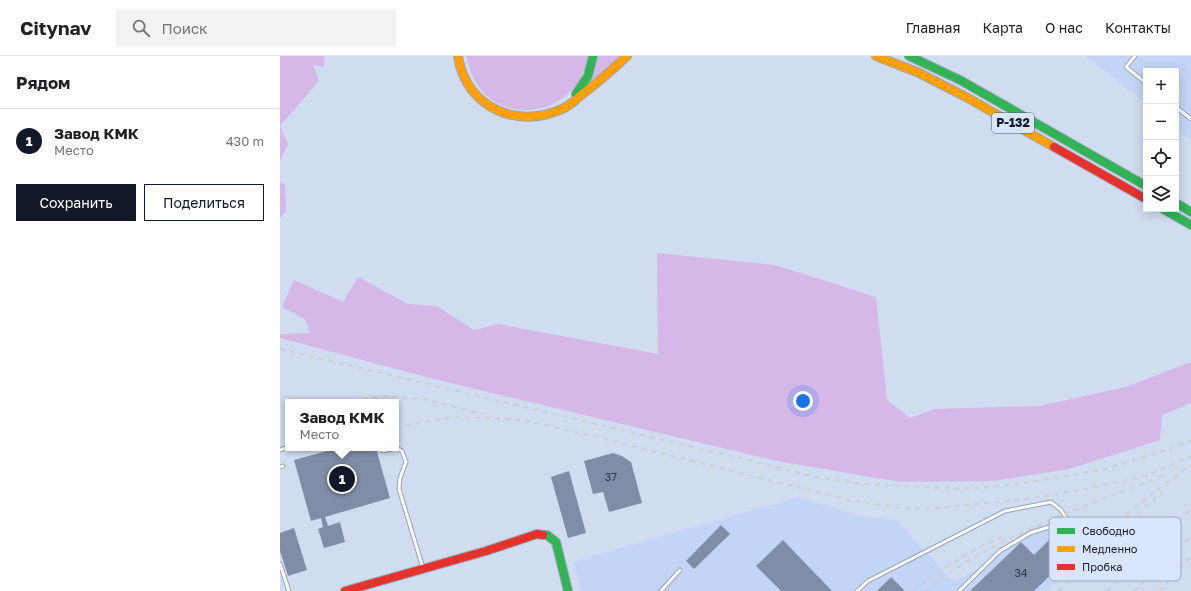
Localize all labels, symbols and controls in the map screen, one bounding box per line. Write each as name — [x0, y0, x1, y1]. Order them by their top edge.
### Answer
search box — [116, 10, 396, 46]
text: Citynav — [20, 16, 92, 39]
icon: search — [130, 17, 152, 39]
text: Поиск — [162, 19, 208, 37]
text: Главная — [906, 19, 960, 36]
text: Карта — [982, 19, 1023, 36]
text: О нас — [1045, 19, 1083, 36]
text: Контакты — [1105, 19, 1171, 36]
map controls — [1143, 68, 1179, 212]
button: + — [1143, 68, 1179, 104]
text: Рядом — [16, 72, 70, 93]
button: − — [1143, 104, 1179, 140]
road number: Р-132 — [992, 113, 1034, 133]
text: Завод КМК — [54, 124, 139, 142]
text: 1 — [26, 133, 32, 149]
text: 430 m — [226, 133, 264, 149]
button: locate — [1143, 140, 1179, 176]
text: Место — [54, 142, 94, 158]
button: layers — [1143, 176, 1179, 212]
button: Сохранить — [16, 184, 136, 221]
button: Поделиться — [144, 184, 264, 221]
your location — [793, 391, 813, 411]
popup — [285, 399, 399, 451]
text: Завод КМК — [300, 408, 384, 426]
text: Место — [300, 426, 339, 442]
pin: 1 — [329, 464, 355, 494]
house number: 37 — [605, 470, 617, 483]
legend — [1049, 517, 1181, 581]
text: Свободно — [1082, 524, 1136, 537]
text: Медленно — [1082, 542, 1138, 555]
text: Пробка — [1082, 560, 1123, 573]
house number: 34 — [1014, 566, 1028, 579]

